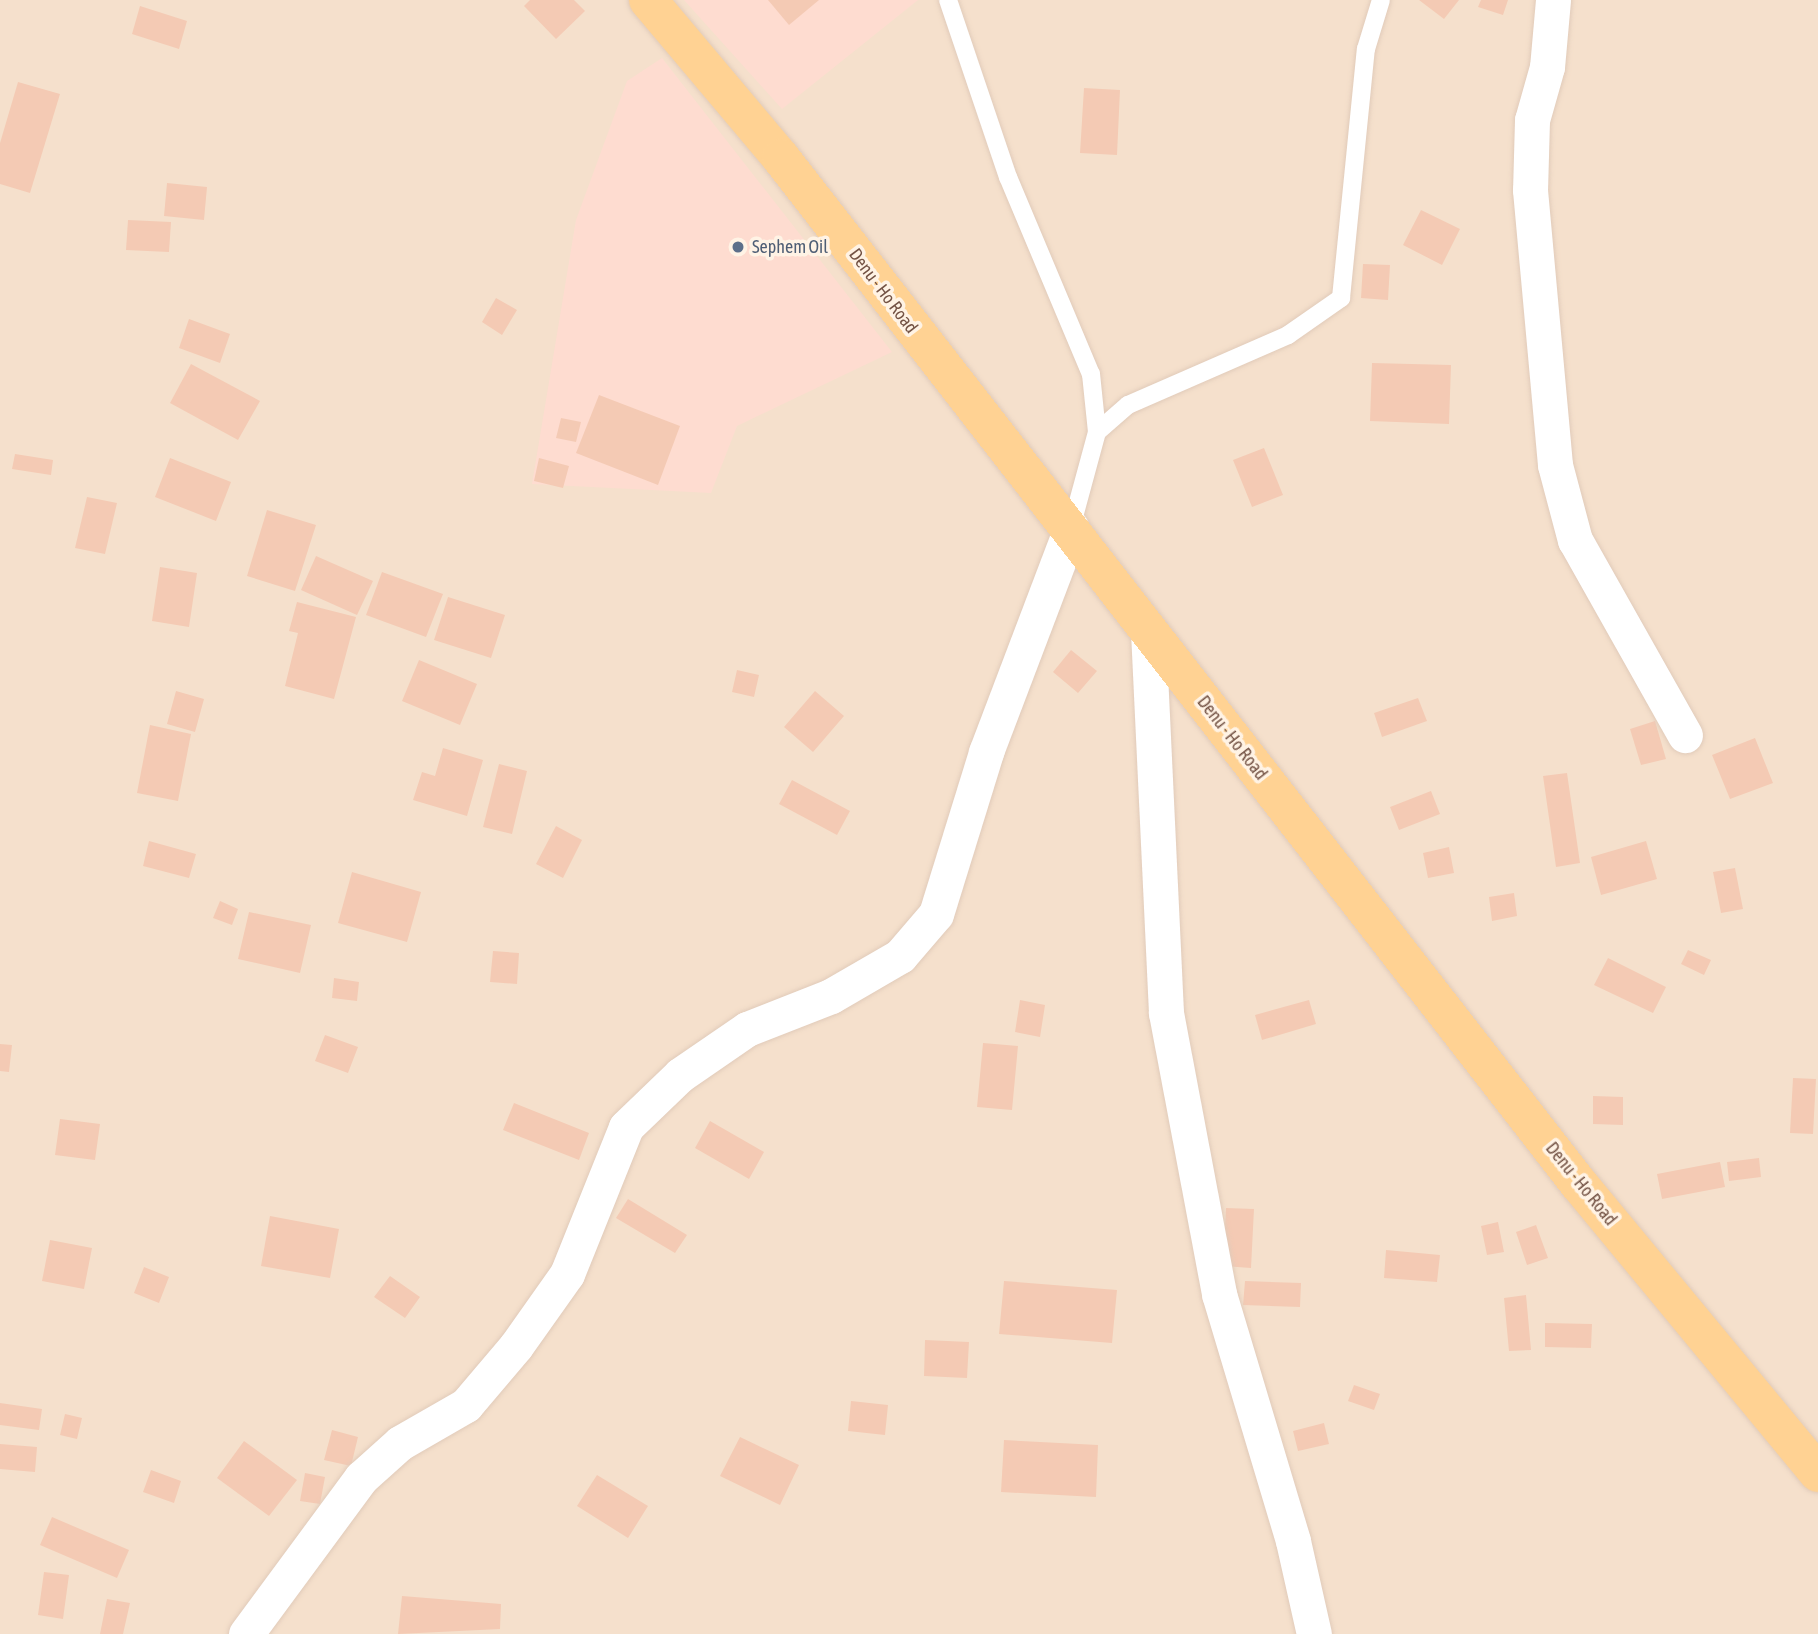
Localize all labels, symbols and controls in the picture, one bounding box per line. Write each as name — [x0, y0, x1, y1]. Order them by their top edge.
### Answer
place label: Sephem Oil — [752, 236, 828, 258]
marker: Sephem Oil — [730, 239, 746, 255]
street label: Denu - Ho Road — [844, 244, 922, 338]
street label: Denu - Ho Road — [1192, 692, 1272, 784]
street label: Denu - Ho Road — [1541, 1138, 1621, 1230]

